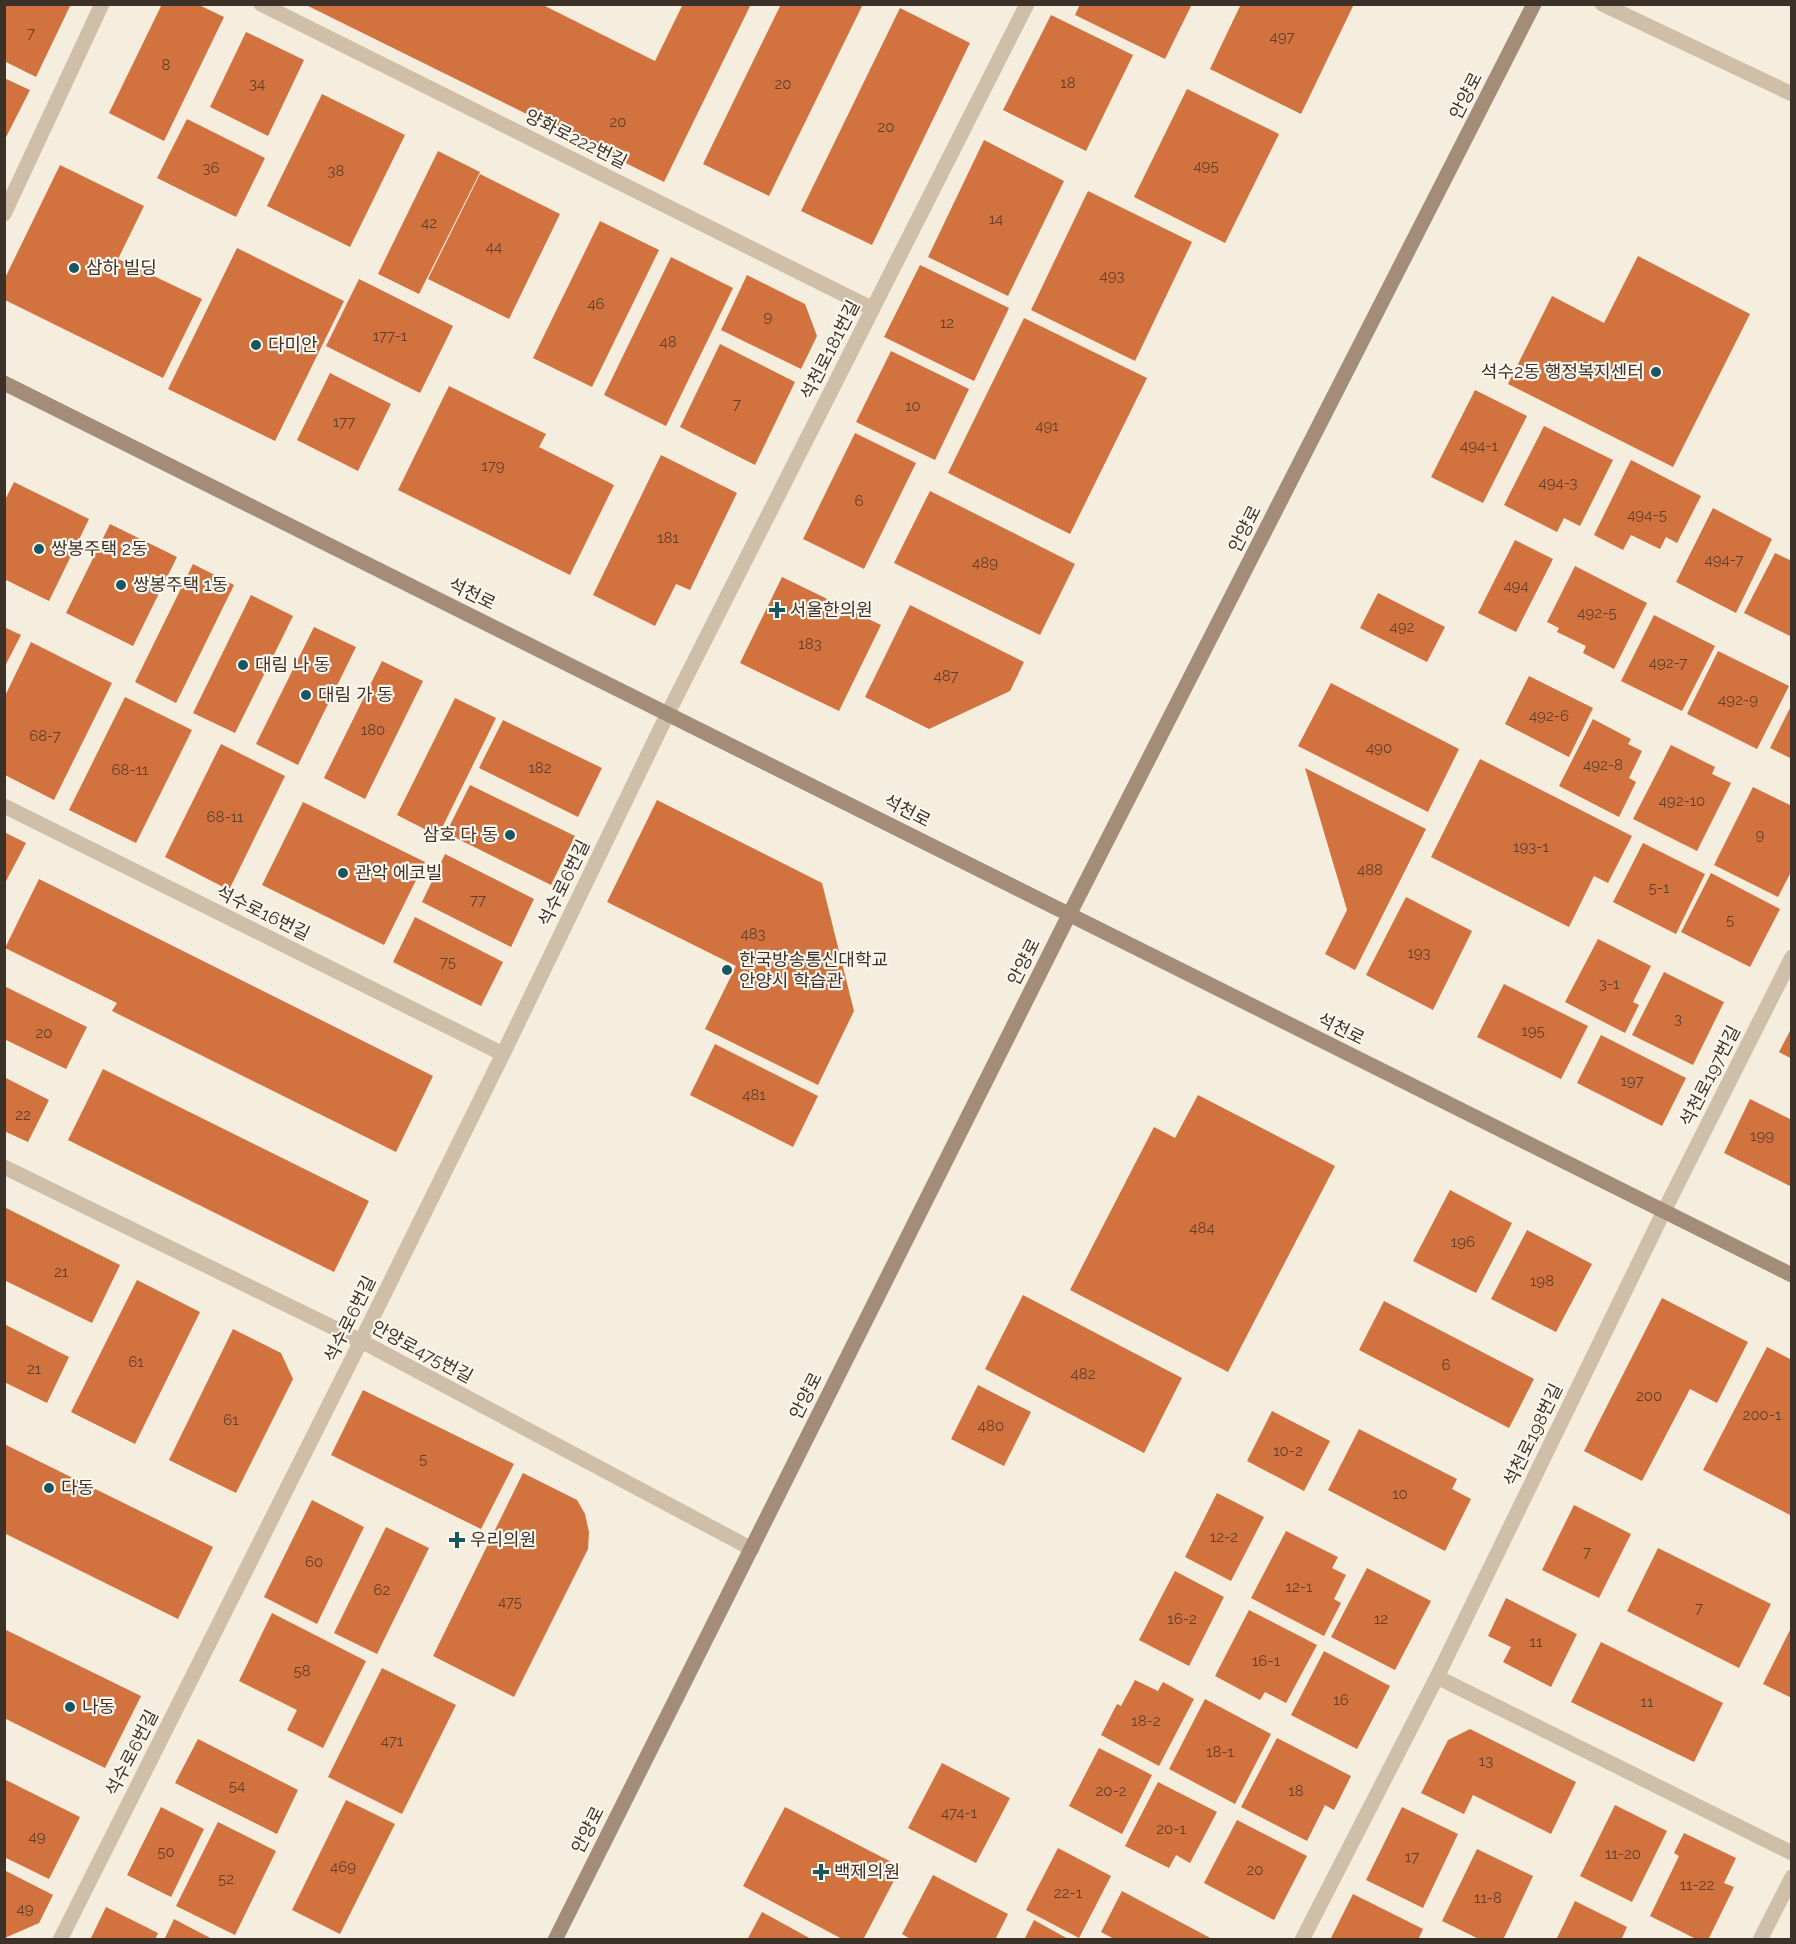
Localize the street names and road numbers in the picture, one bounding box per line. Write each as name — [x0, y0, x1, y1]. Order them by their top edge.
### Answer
street label: 안양로 — [1445, 69, 1486, 123]
street label: 양화로222번길 — [522, 105, 631, 172]
street label: 석천로181번길 — [795, 296, 864, 403]
street label: 안양로 — [1224, 502, 1265, 556]
street label: 석천로 — [445, 573, 499, 614]
street label: 석천로 — [880, 790, 934, 831]
street label: 석수로6번길 — [534, 836, 594, 929]
street label: 석수로16번길 — [213, 881, 313, 944]
street label: 안양로 — [1003, 935, 1044, 989]
street label: 석천로 — [1314, 1008, 1368, 1049]
street label: 석천로197번길 — [1675, 1022, 1744, 1130]
street label: 석수로6번길 — [320, 1272, 380, 1365]
street label: 안양로475번길 — [368, 1316, 476, 1387]
street label: 안양로 — [785, 1369, 826, 1423]
street label: 석천로198번길 — [1499, 1380, 1566, 1490]
street label: 석수로6번길 — [101, 1706, 162, 1799]
street label: 안양로 — [567, 1803, 608, 1857]

